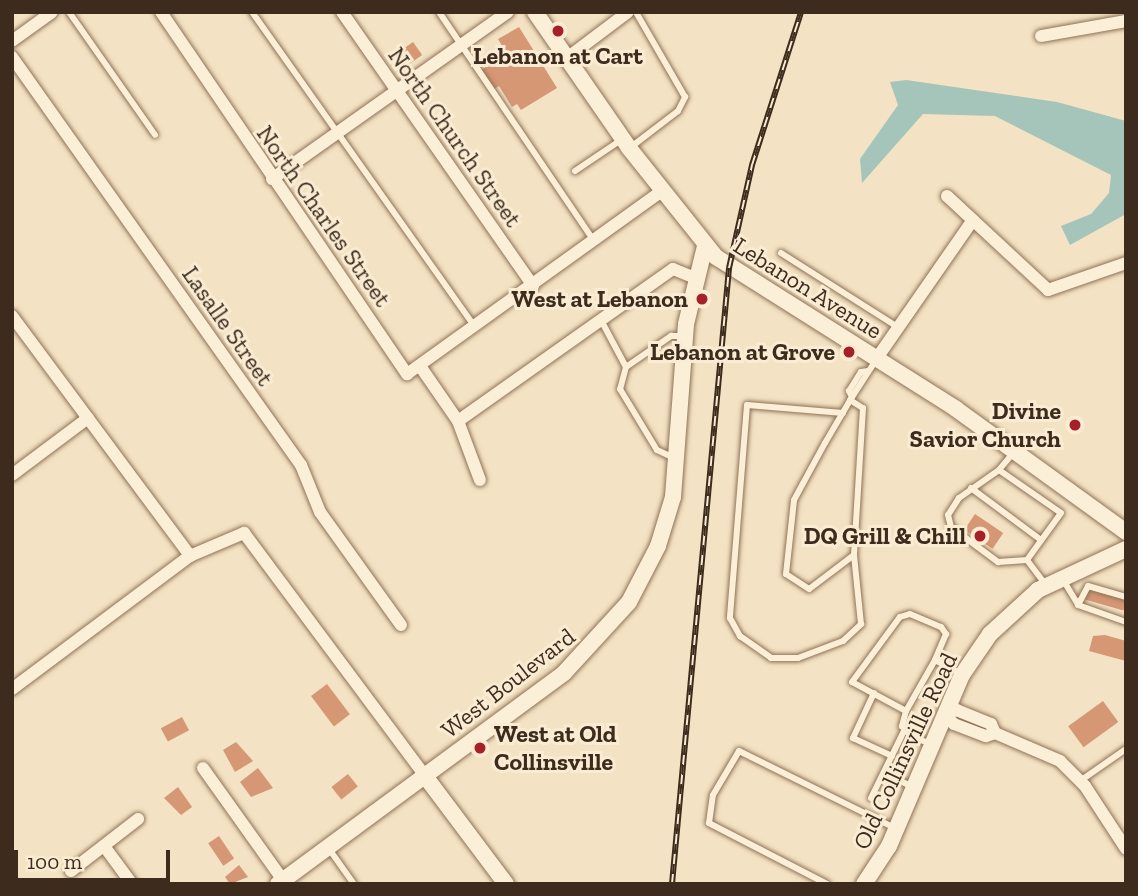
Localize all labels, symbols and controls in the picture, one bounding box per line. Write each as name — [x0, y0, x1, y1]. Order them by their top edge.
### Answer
marker: Lebanon at Cart — [550, 23, 566, 39]
street label: North Church Street — [382, 41, 528, 233]
place label: Lebanon at Cart — [473, 42, 643, 70]
street label: North Charles Street — [251, 120, 397, 312]
street label: Lebanon Avenue — [728, 231, 888, 345]
street label: Lasalle Street — [176, 261, 280, 391]
place label: West at Lebanon — [512, 285, 688, 313]
marker: West at Lebanon — [694, 291, 710, 307]
place label: Lebanon at Grove — [650, 338, 835, 366]
marker: Lebanon at Grove — [841, 344, 857, 360]
place label: Divine Savior Church — [909, 397, 1061, 453]
marker: Divine Savior Church — [1067, 417, 1083, 433]
place label: DQ Grill & Chill — [804, 522, 966, 550]
marker: DQ Grill & Chill — [972, 528, 988, 544]
street label: West Boulevard — [435, 622, 581, 744]
street label: Old Collinsville Road — [847, 648, 963, 854]
place label: West at Old Collinsville — [494, 720, 616, 776]
marker: West at Old Collinsville — [472, 740, 488, 756]
scale bar — [18, 836, 173, 880]
text: 100 m — [27, 849, 82, 874]

